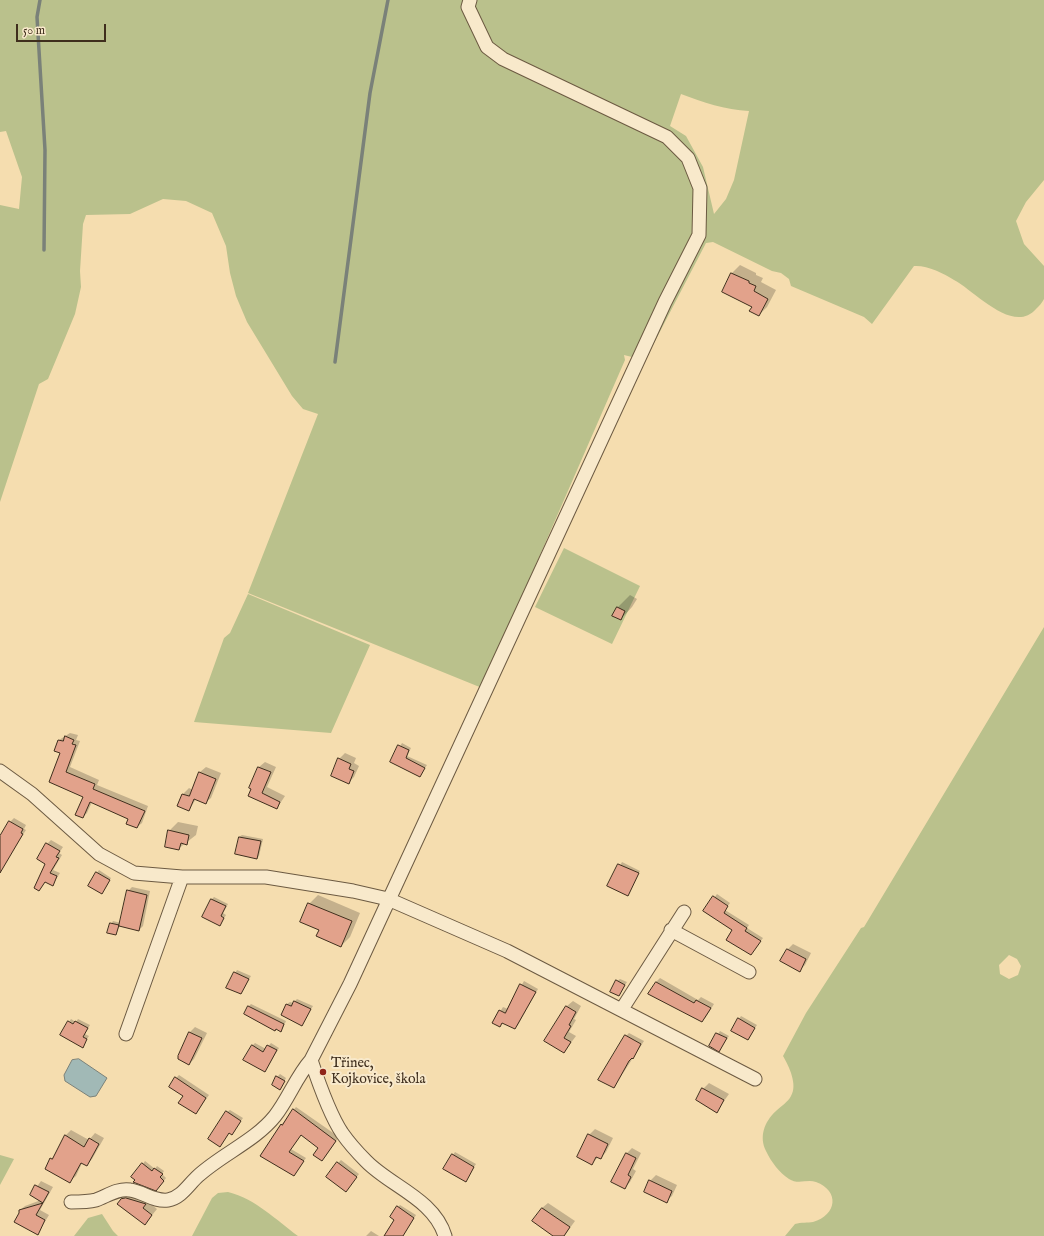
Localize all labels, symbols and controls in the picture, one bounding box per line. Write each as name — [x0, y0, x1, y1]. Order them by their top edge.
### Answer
scale bar — [18, 16, 108, 42]
text: 50 m — [23, 23, 45, 38]
place label: Třinec, Kojkovice, škola — [331, 1056, 425, 1088]
marker: Třinec, Kojkovice, škola — [318, 1067, 328, 1077]

